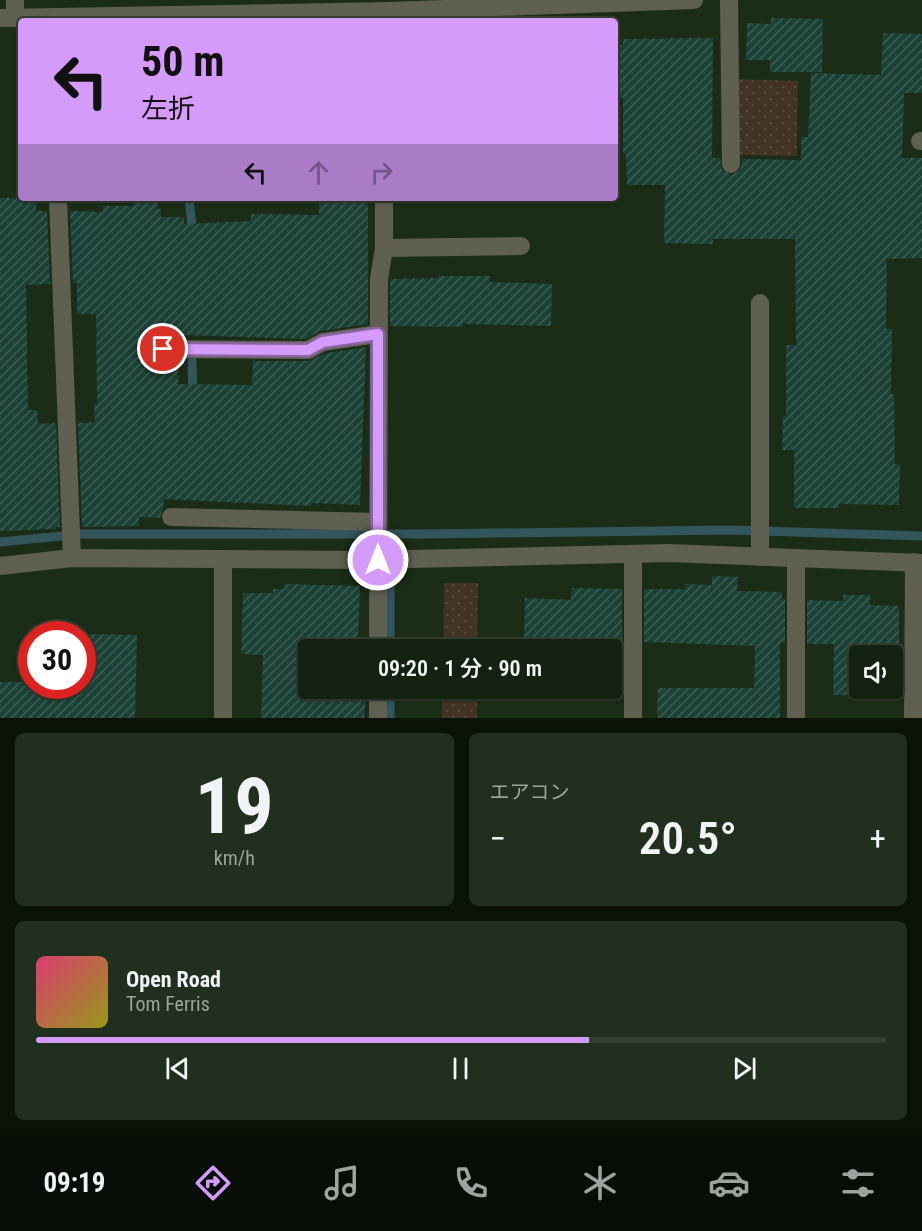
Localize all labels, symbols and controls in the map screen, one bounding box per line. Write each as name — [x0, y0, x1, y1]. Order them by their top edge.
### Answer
text: 50 m — [141, 37, 224, 86]
icon: left — [42, 42, 120, 120]
text: 左折 — [141, 93, 195, 125]
icon: left — [239, 156, 272, 189]
icon: ahead — [302, 156, 335, 189]
icon: right — [365, 156, 398, 189]
pin — [137, 323, 188, 374]
icon: arrive — [146, 332, 179, 365]
position arrow — [346, 528, 410, 592]
speed limit sign: 30 — [18, 621, 96, 699]
map controls — [849, 645, 903, 699]
button: sound — [849, 645, 903, 699]
text: 09:20 · 1 分 · 90 m — [378, 656, 542, 681]
text: 19 — [195, 761, 274, 852]
text: エアコン — [490, 780, 570, 804]
text: 20.5° — [639, 812, 737, 865]
text: − — [490, 819, 506, 858]
text: + — [870, 819, 886, 858]
text: km/h — [214, 846, 255, 870]
text: Open Road — [126, 967, 221, 992]
text: Tom Ferris — [126, 992, 210, 1016]
icon: previous — [161, 1052, 194, 1085]
icon: pause — [444, 1052, 477, 1085]
icon: next — [728, 1052, 761, 1085]
icon: directions — [192, 1162, 234, 1204]
icon: music — [321, 1162, 363, 1204]
icon: phone — [450, 1162, 492, 1204]
icon: climate — [579, 1162, 621, 1204]
icon: car — [708, 1162, 750, 1204]
icon: filters — [837, 1162, 879, 1204]
text: 09:19 — [43, 1167, 105, 1199]

